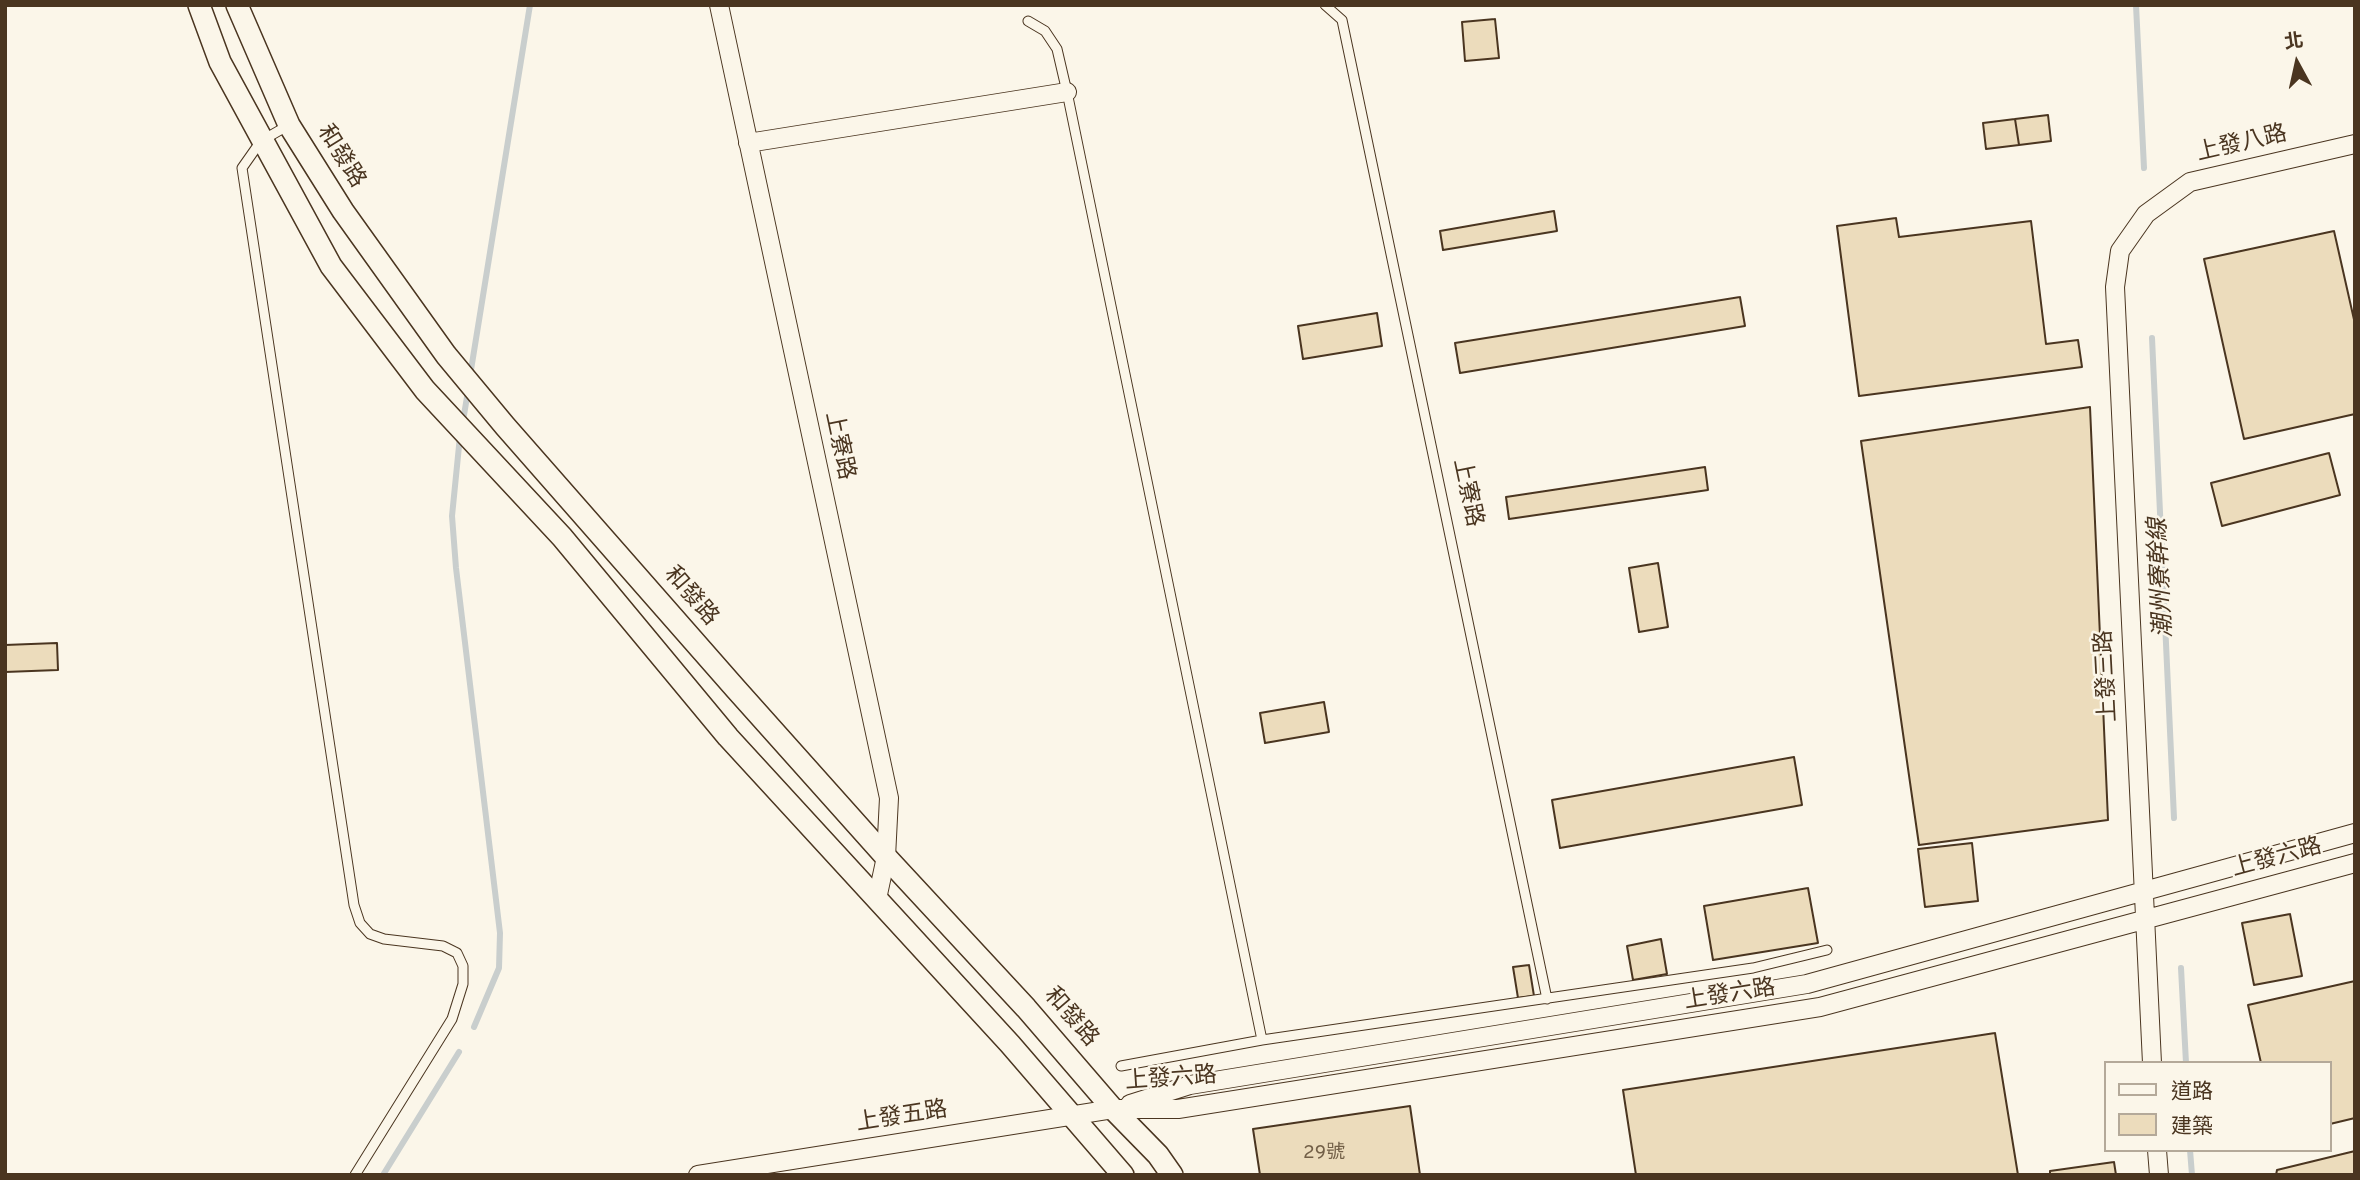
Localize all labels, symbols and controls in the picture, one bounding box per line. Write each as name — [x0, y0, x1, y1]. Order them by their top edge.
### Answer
north arrow — [2262, 28, 2332, 98]
text: 北 — [2283, 29, 2305, 55]
street label: 和發路 — [310, 120, 370, 194]
street label: 上發八路 — [2194, 121, 2290, 169]
street label: 上寮路 — [817, 409, 859, 483]
street label: 上寮路 — [1445, 456, 1487, 530]
water label: 潮州寮幹線 — [2145, 517, 2181, 639]
street label: 和發路 — [657, 562, 723, 632]
street label: 上發三路 — [2092, 629, 2124, 723]
street label: 上發六路 — [2229, 834, 2325, 884]
street label: 上發六路 — [1682, 975, 1778, 1017]
street label: 和發路 — [1037, 983, 1103, 1053]
legend — [2104, 1061, 2332, 1152]
street label: 上發六路 — [1124, 1063, 1218, 1097]
text: 道路 — [2171, 1079, 2213, 1106]
street label: 上發五路 — [854, 1097, 950, 1139]
text: 建築 — [2171, 1114, 2213, 1141]
house number: 29號 — [1303, 1143, 1345, 1165]

